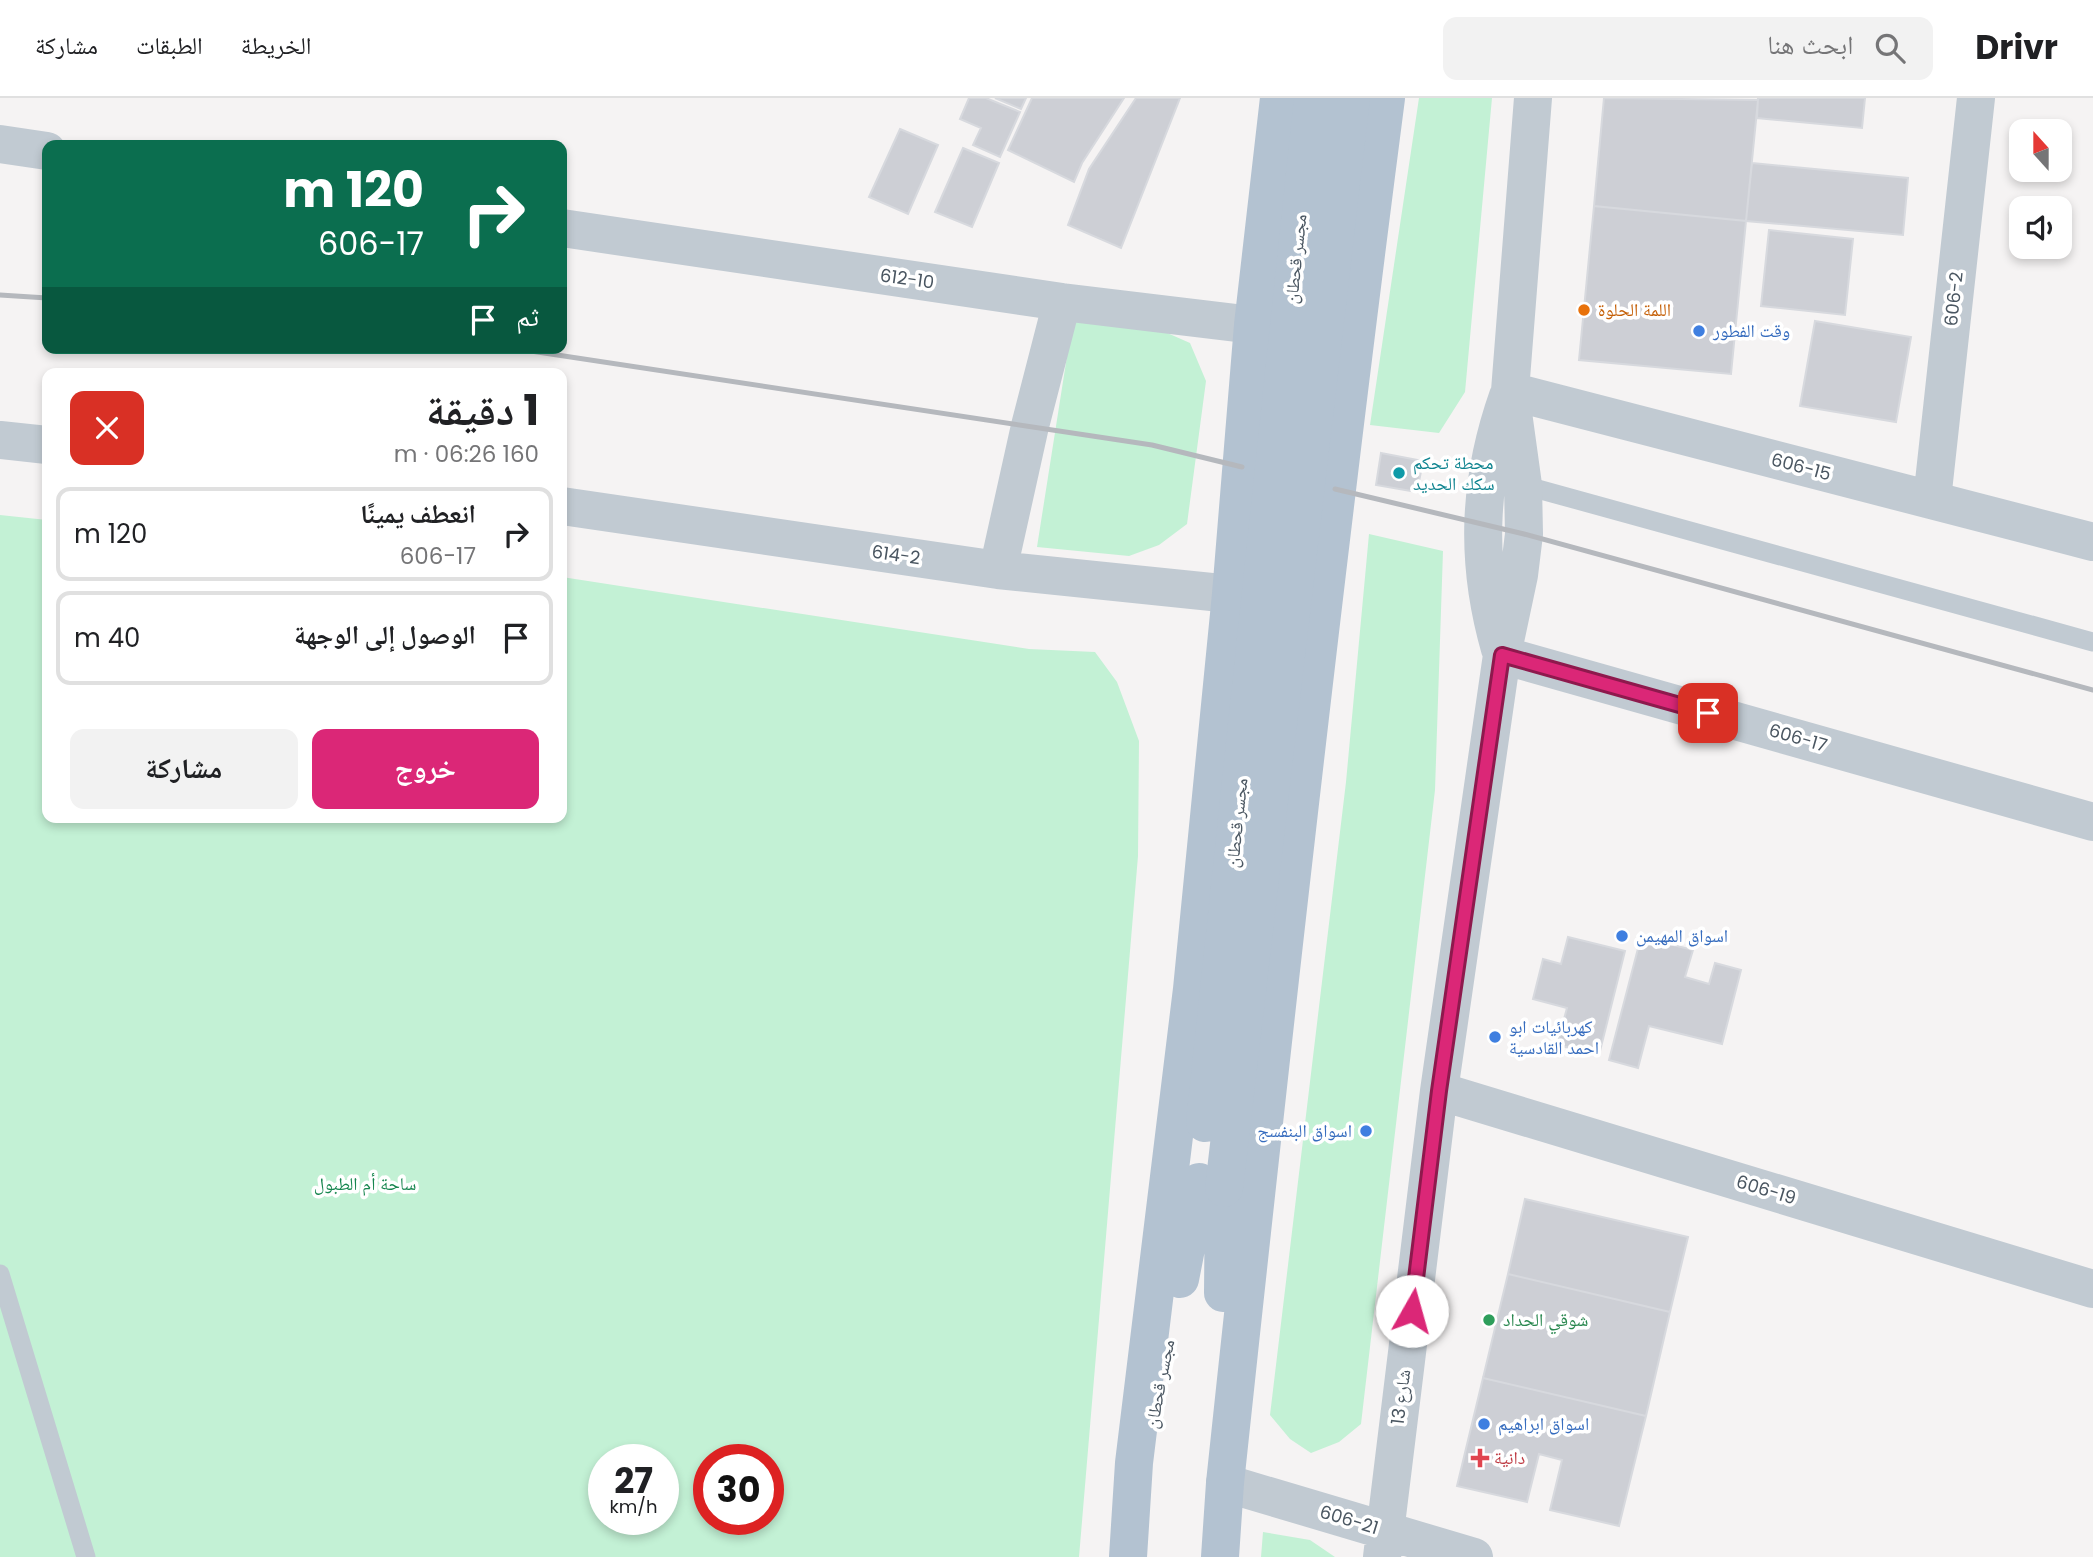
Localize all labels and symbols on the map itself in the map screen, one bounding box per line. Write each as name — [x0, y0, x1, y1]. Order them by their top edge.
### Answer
north arrow — [2009, 119, 2072, 182]
street label: مجسر قحطان — [1278, 213, 1313, 305]
street label: 612-10 — [878, 262, 936, 295]
street label: 606-2 — [1938, 271, 1969, 327]
place label: اللمة الحلوة — [1598, 297, 1671, 322]
marker: اللمة الحلوة — [1576, 302, 1592, 318]
place label: وقت الفطور — [1712, 318, 1790, 343]
marker: وقت الفطور — [1691, 323, 1707, 339]
street label: 606-15 — [1768, 447, 1834, 487]
place label: محطة تحكم سكك الحديد — [1413, 450, 1495, 496]
marker: محطة تحكم سكك الحديد — [1391, 465, 1407, 481]
street label: 614-2 — [870, 539, 922, 570]
pin — [1678, 683, 1738, 743]
street label: 606-17 — [1766, 717, 1830, 758]
street label: مجسر قحطان — [1219, 777, 1254, 869]
place label: اسواق المهيمن — [1636, 923, 1728, 948]
marker: اسواق المهيمن — [1614, 928, 1630, 944]
place label: كهربائيات ابو احمد القادسية — [1509, 1014, 1599, 1060]
marker: كهربائيات ابو احمد القادسية — [1487, 1029, 1503, 1045]
place label: اسواق البنفسج — [1257, 1118, 1352, 1143]
marker: اسواق البنفسج — [1358, 1123, 1374, 1139]
street label: 606-19 — [1733, 1169, 1799, 1210]
park label: ساحة أم الطبول — [314, 1171, 416, 1196]
position arrow — [1375, 1274, 1449, 1348]
place label: شوقي الحداد — [1503, 1307, 1588, 1335]
marker: شوقي الحداد — [1481, 1312, 1497, 1328]
street label: مجسر قحطان — [1139, 1337, 1180, 1431]
street label: شارع 13 — [1385, 1368, 1416, 1426]
place label: اسواق ابراهيم — [1498, 1411, 1589, 1436]
marker: اسواق ابراهيم — [1476, 1416, 1492, 1432]
speed limit sign: 30 — [693, 1444, 784, 1535]
place label: دانية — [1494, 1445, 1525, 1470]
marker: دانية — [1472, 1450, 1488, 1466]
street label: 606-21 — [1317, 1499, 1382, 1540]

